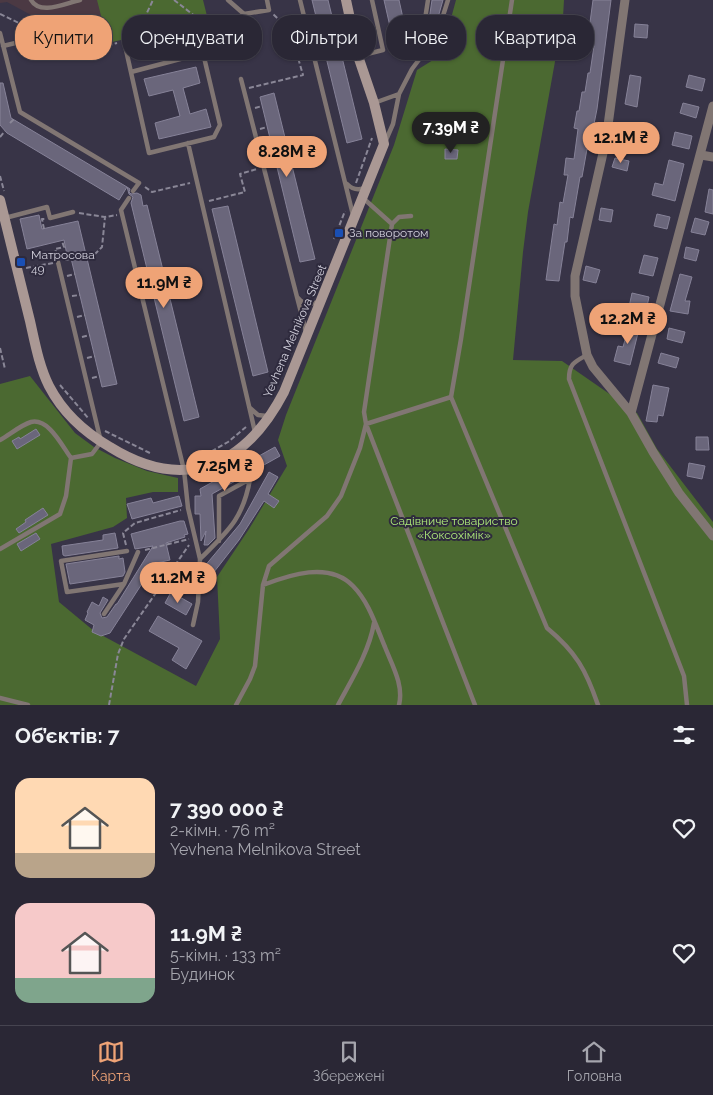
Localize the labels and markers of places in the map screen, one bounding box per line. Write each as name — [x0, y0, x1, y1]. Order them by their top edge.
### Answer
pin: 7.39M ₴ — [405, 112, 497, 154]
pin: 12.1M ₴ — [575, 121, 667, 164]
pin: 8.28M ₴ — [241, 136, 333, 178]
place label: За поворотом — [349, 226, 428, 240]
marker: За поворотом — [333, 227, 345, 239]
place label: Матросова 49 — [31, 248, 95, 276]
marker: Матросова 49 — [15, 256, 27, 268]
pin: 11.9M ₴ — [118, 266, 210, 309]
pin: 12.2M ₴ — [582, 302, 674, 345]
pin: 7.25M ₴ — [179, 450, 271, 492]
pin: 11.2M ₴ — [132, 562, 224, 604]

